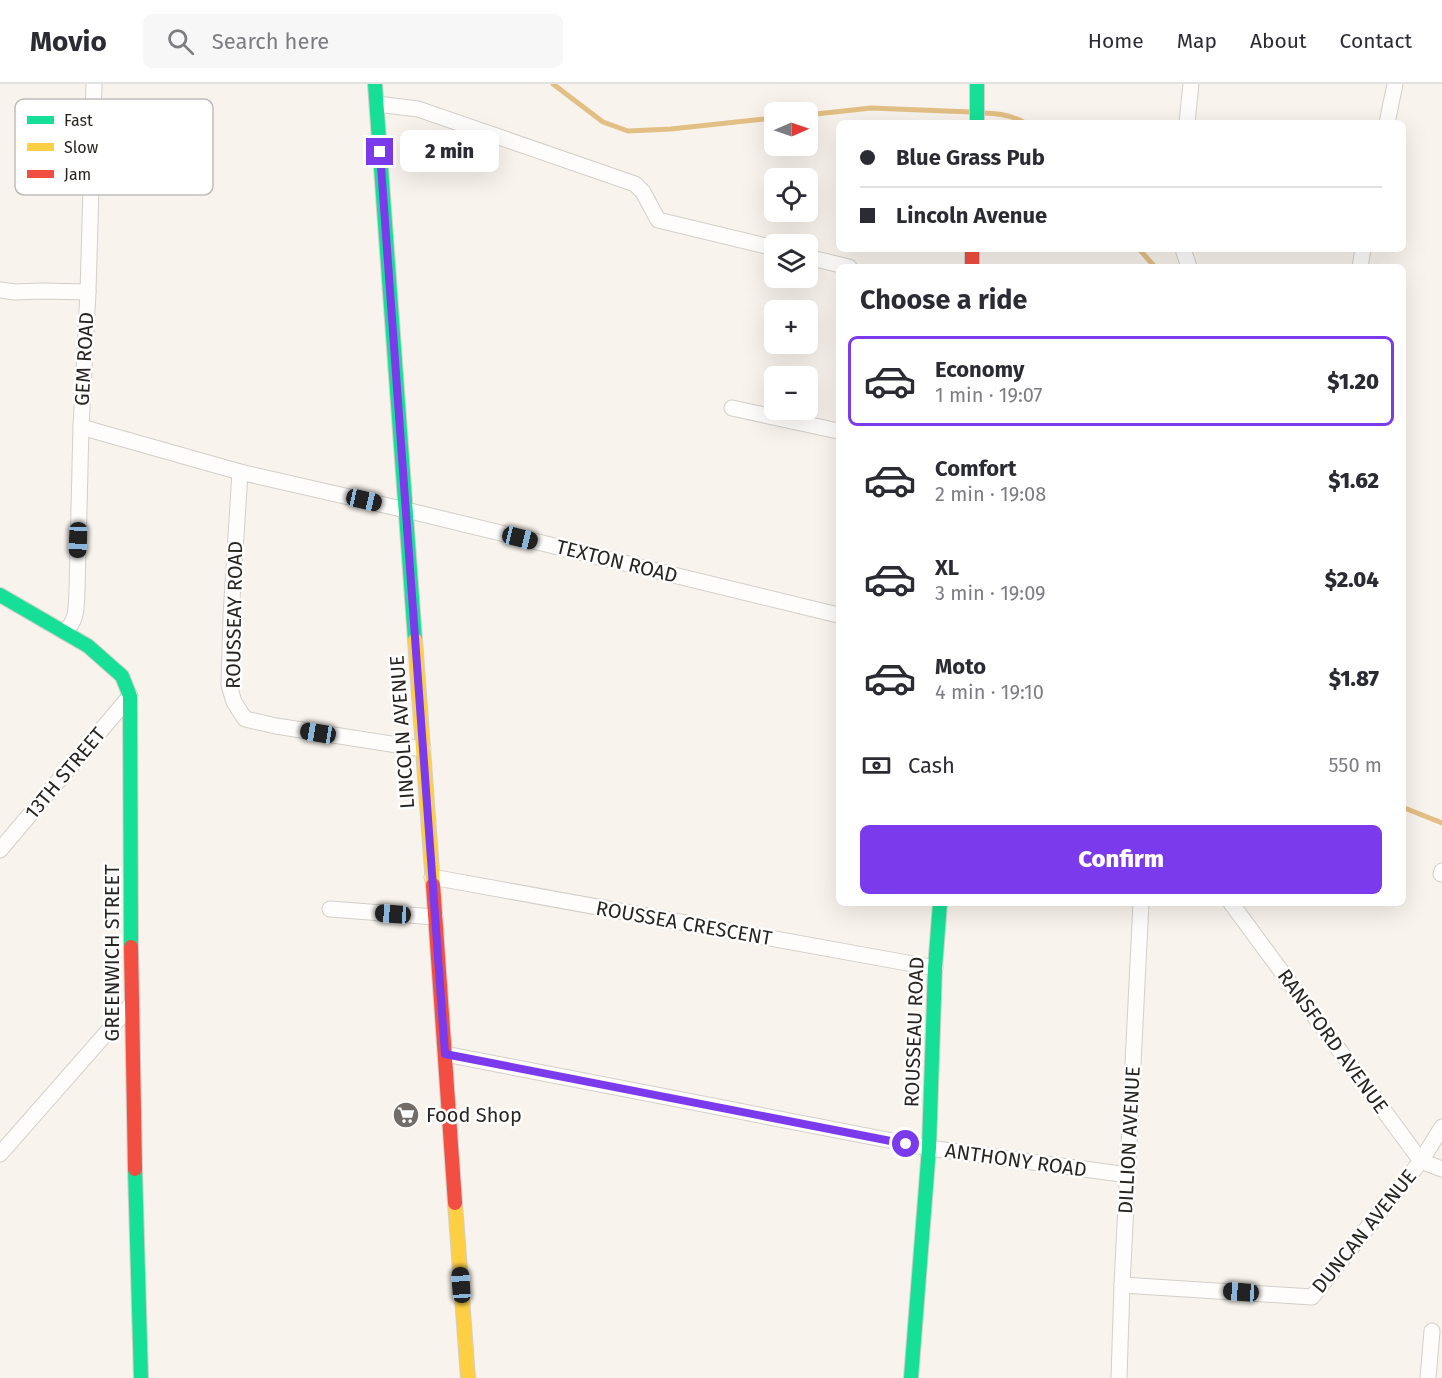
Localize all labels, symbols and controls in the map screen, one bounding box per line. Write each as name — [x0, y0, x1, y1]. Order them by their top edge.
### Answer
search box — [143, 14, 563, 68]
text: Movio — [30, 25, 107, 58]
icon: search — [164, 25, 197, 58]
text: Search here — [212, 28, 329, 55]
text: Home — [1088, 28, 1144, 54]
text: Map — [1177, 28, 1217, 54]
text: About — [1250, 28, 1307, 54]
text: Contact — [1340, 28, 1412, 54]
legend — [15, 99, 213, 195]
north arrow — [764, 102, 818, 156]
map controls — [764, 102, 818, 420]
text: Fast — [64, 111, 93, 130]
callout: 2 min — [401, 131, 500, 173]
text: Slow — [64, 138, 99, 157]
route end — [366, 138, 393, 165]
text: 2 min — [425, 139, 474, 163]
text: Blue Grass Pub — [896, 144, 1045, 171]
text: Jam — [64, 165, 91, 184]
button: locate — [764, 168, 818, 222]
text: Lincoln Avenue — [896, 202, 1047, 229]
button: layers — [764, 234, 818, 288]
text: Choose a ride — [860, 284, 1027, 316]
button: + — [764, 300, 818, 354]
street label: GEM ROAD — [70, 311, 98, 407]
icon: car — [863, 354, 917, 408]
text: Economy — [935, 356, 1024, 383]
button: − — [764, 366, 818, 420]
text: $1.20 — [1327, 368, 1379, 395]
text: 1 min · 19:07 — [935, 383, 1042, 407]
icon: car — [863, 453, 917, 507]
text: Comfort — [935, 455, 1016, 482]
text: $1.62 — [1328, 467, 1379, 494]
text: 2 min · 19:08 — [935, 482, 1046, 506]
car — [344, 487, 384, 513]
car — [68, 522, 88, 558]
car — [500, 525, 540, 551]
street label: TEXTON ROAD — [554, 534, 680, 588]
street label: ROUSSEAY ROAD — [221, 541, 247, 689]
icon: car — [863, 552, 917, 606]
text: XL — [935, 554, 959, 581]
text: $2.04 — [1325, 566, 1379, 593]
text: 3 min · 19:09 — [935, 581, 1046, 605]
icon: car — [863, 651, 917, 705]
text: Moto — [935, 653, 986, 680]
street label: LINCOLN AVENUE — [385, 655, 419, 809]
text: $1.87 — [1329, 665, 1379, 692]
text: 4 min · 19:10 — [935, 680, 1044, 704]
car — [299, 721, 337, 745]
street label: 13TH STREET — [20, 722, 111, 824]
icon: cash — [860, 749, 893, 782]
text: Cash — [908, 752, 955, 779]
text: 550 m — [1328, 753, 1382, 777]
button: Confirm — [860, 825, 1382, 894]
street label: GREENWICH STREET — [100, 864, 124, 1041]
street label: ROUSSEA CRESCENT — [594, 896, 775, 950]
car — [374, 904, 412, 924]
street label: ROUSSEAU ROAD — [899, 956, 929, 1108]
street label: RANSFORD AVENUE — [1273, 964, 1393, 1118]
street label: DILLION AVENUE — [1113, 1065, 1145, 1215]
supermarket icon: Food Shop — [391, 1100, 421, 1130]
place label: Food Shop — [426, 1103, 522, 1127]
route start — [892, 1130, 919, 1157]
street label: ANTHONY ROAD — [944, 1138, 1088, 1182]
street label: DUNCAN AVENUE — [1307, 1164, 1421, 1298]
car — [451, 1266, 471, 1304]
car — [1222, 1282, 1260, 1302]

